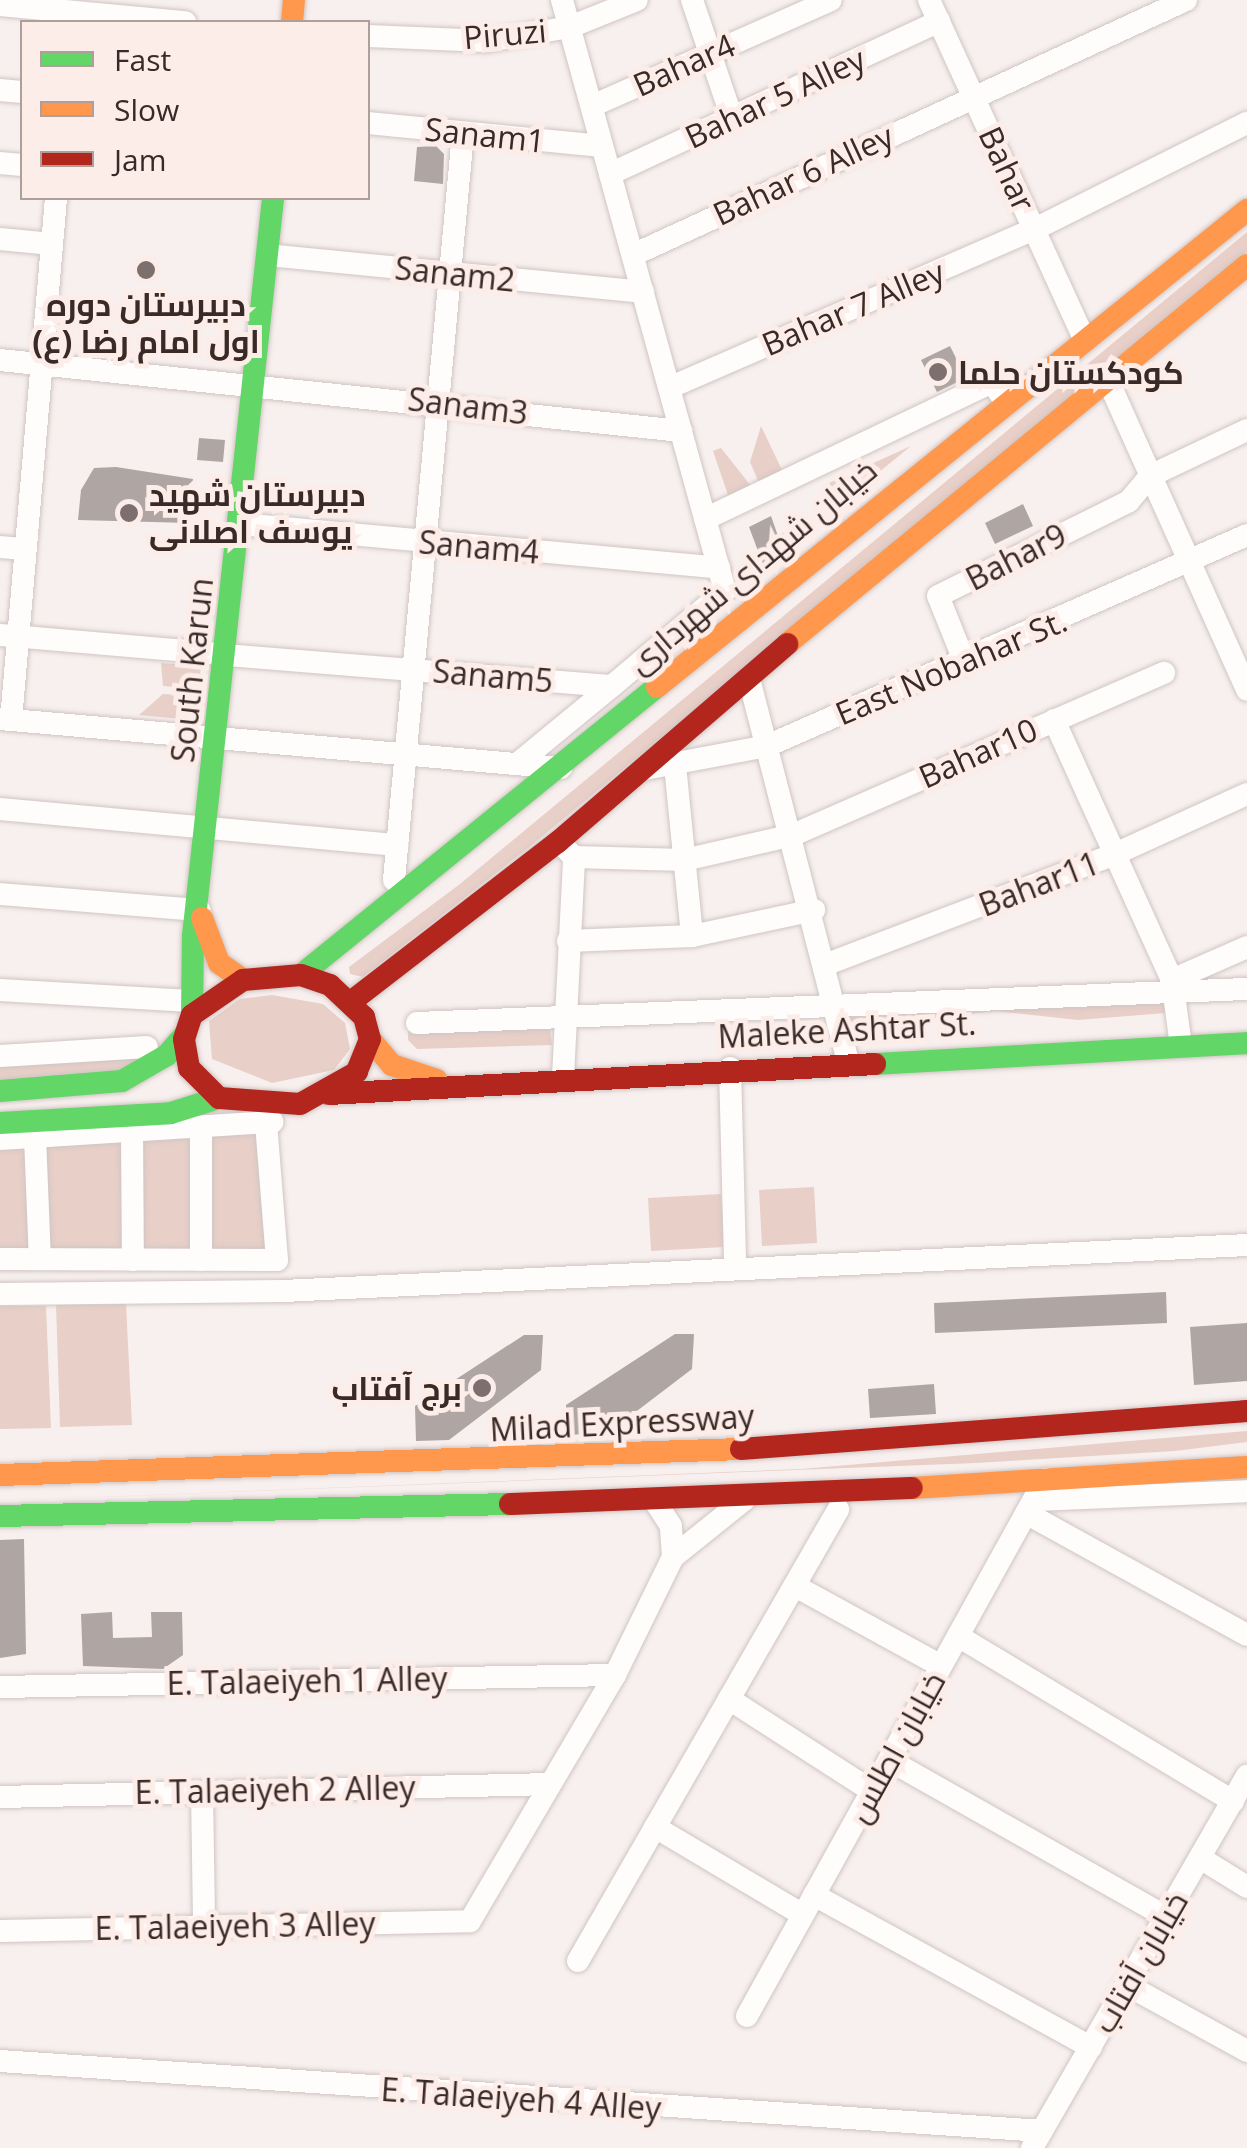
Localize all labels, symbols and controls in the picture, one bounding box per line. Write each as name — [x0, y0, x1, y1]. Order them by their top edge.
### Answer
street label: Piruzi — [462, 11, 548, 57]
legend — [20, 20, 370, 200]
street label: Bahar4 — [627, 26, 741, 104]
text: Fast — [114, 39, 171, 80]
street label: Bahar 5 Alley — [679, 40, 871, 156]
text: Slow — [114, 89, 179, 130]
street label: Sanam1 — [423, 110, 547, 160]
street label: Bahar 6 Alley — [707, 117, 899, 233]
street label: Bahar — [971, 121, 1043, 217]
text: Jam — [114, 139, 167, 180]
street label: Sanam2 — [393, 249, 517, 299]
street label: Bahar 7 Alley — [756, 252, 950, 364]
marker: دبیرستان دوره اول امام رضا (ع) — [135, 259, 157, 281]
place label: دبیرستان دوره اول امام رضا (ع) — [32, 286, 260, 361]
place label: کودکستان حلما — [958, 353, 1184, 391]
marker: کودکستان حلما — [927, 361, 949, 383]
street label: Sanam3 — [406, 380, 530, 432]
street label: خیابان شهدای شهرداری — [620, 451, 884, 681]
place label: دبیرستان شهید یوسف اصلانی — [149, 476, 366, 551]
marker: دبیرستان شهید یوسف اصلانی — [118, 502, 140, 524]
street label: Bahar9 — [960, 516, 1072, 598]
street label: Sanam4 — [417, 523, 541, 571]
street label: South Karun — [163, 576, 221, 764]
street label: East Nobahar St. — [830, 601, 1072, 733]
street label: Sanam5 — [431, 652, 555, 700]
street label: Bahar10 — [913, 710, 1043, 796]
street label: Bahar11 — [974, 844, 1104, 924]
street label: Maleke Ashtar St. — [717, 1004, 977, 1056]
place label: برج آفتاب — [331, 1369, 462, 1407]
marker: برج آفتاب — [471, 1377, 493, 1399]
street label: Milad Expressway — [489, 1397, 755, 1449]
street label: E. Talaeiyeh 1 Alley — [166, 1659, 448, 1703]
street label: خیابان اطلس — [839, 1665, 953, 1829]
street label: E. Talaeiyeh 2 Alley — [134, 1768, 416, 1812]
street label: خیابان آفتاب — [1084, 1885, 1196, 2039]
street label: E. Talaeiyeh 3 Alley — [94, 1904, 376, 1948]
street label: E. Talaeiyeh 4 Alley — [380, 2070, 662, 2128]

